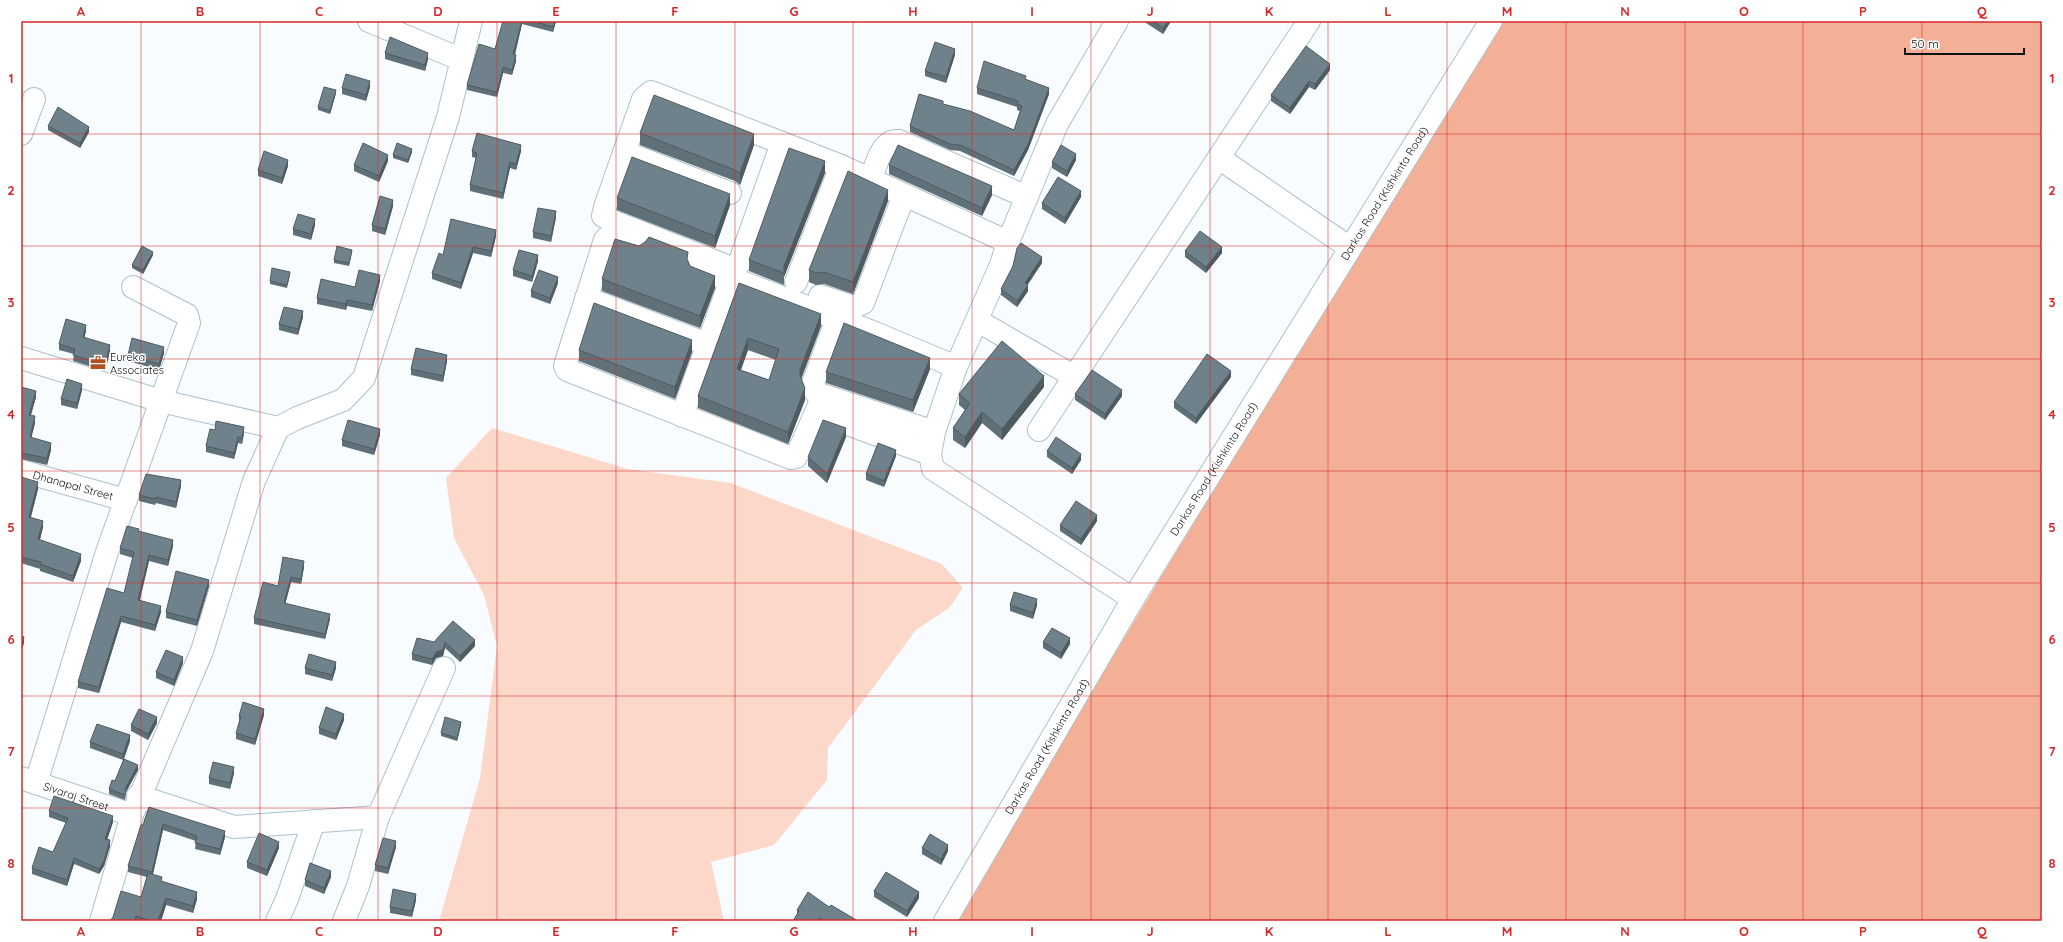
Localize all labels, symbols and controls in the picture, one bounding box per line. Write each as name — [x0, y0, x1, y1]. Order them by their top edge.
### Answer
text: A — [77, 3, 86, 19]
text: B — [196, 3, 204, 19]
text: C — [315, 3, 323, 19]
text: D — [433, 3, 443, 19]
text: E — [552, 3, 560, 19]
text: F — [671, 3, 679, 19]
text: G — [789, 3, 799, 19]
text: H — [908, 3, 918, 19]
text: I — [1030, 3, 1034, 19]
text: J — [1146, 3, 1154, 19]
text: K — [1265, 3, 1274, 19]
text: L — [1384, 3, 1392, 19]
text: M — [1502, 3, 1512, 19]
text: N — [1620, 3, 1630, 19]
text: O — [1739, 3, 1749, 19]
text: P — [1859, 3, 1867, 19]
text: Q — [1977, 3, 1988, 19]
scale bar — [1905, 30, 2024, 56]
text: 50 m — [1911, 36, 1939, 51]
text: 1 — [8, 70, 14, 86]
text: 1 — [2049, 70, 2055, 86]
street label: Darkas Road (Kishkinta Road) — [1338, 124, 1431, 263]
text: 2 — [7, 182, 15, 198]
text: 2 — [2048, 182, 2056, 198]
text: 3 — [8, 294, 15, 310]
text: 3 — [2049, 294, 2056, 310]
place label: Eureka Associates — [110, 350, 164, 377]
office icon: Eureka Associates — [89, 354, 107, 372]
street label: Darkas Road (Kishkinta Road) — [1167, 399, 1260, 538]
text: 4 — [7, 406, 15, 422]
text: 4 — [2048, 406, 2056, 422]
street label: Dhanapal Street — [31, 468, 115, 503]
text: 5 — [7, 519, 15, 535]
text: 5 — [2048, 519, 2056, 535]
text: 6 — [7, 631, 15, 647]
text: 6 — [2048, 631, 2056, 647]
street label: Darkas Road (Kishkinta Road) — [1002, 676, 1092, 817]
text: 7 — [7, 743, 15, 759]
text: 7 — [2048, 743, 2056, 759]
street label: Sivaraj Street — [42, 779, 111, 814]
text: 8 — [7, 855, 15, 871]
text: 8 — [2048, 855, 2056, 871]
text: A — [77, 923, 86, 939]
text: B — [196, 923, 204, 939]
text: C — [315, 923, 323, 939]
text: D — [433, 923, 443, 939]
text: E — [552, 923, 560, 939]
text: F — [671, 923, 679, 939]
text: G — [789, 923, 799, 939]
text: H — [908, 923, 918, 939]
text: I — [1030, 923, 1034, 939]
text: J — [1146, 923, 1154, 939]
text: K — [1265, 923, 1274, 939]
text: L — [1384, 923, 1392, 939]
text: M — [1502, 923, 1512, 939]
text: N — [1620, 923, 1630, 939]
text: O — [1739, 923, 1749, 939]
text: P — [1859, 923, 1867, 939]
text: Q — [1977, 923, 1988, 939]

